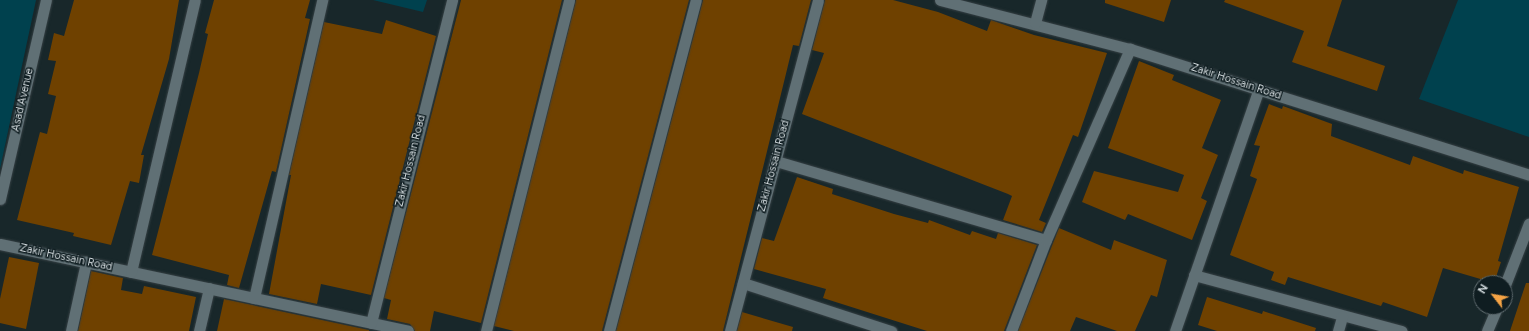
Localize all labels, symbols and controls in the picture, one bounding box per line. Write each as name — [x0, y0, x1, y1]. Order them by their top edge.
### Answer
street label: Zakir Hossain Road — [1189, 61, 1283, 103]
street label: Asad Avenue — [9, 67, 37, 133]
street label: Zakir Hossain Road — [393, 114, 429, 208]
street label: Zakir Hossain Road — [755, 119, 793, 213]
street label: Zakir Hossain Road — [19, 242, 113, 274]
north arrow — [1473, 275, 1513, 315]
text: N — [1475, 282, 1491, 296]

